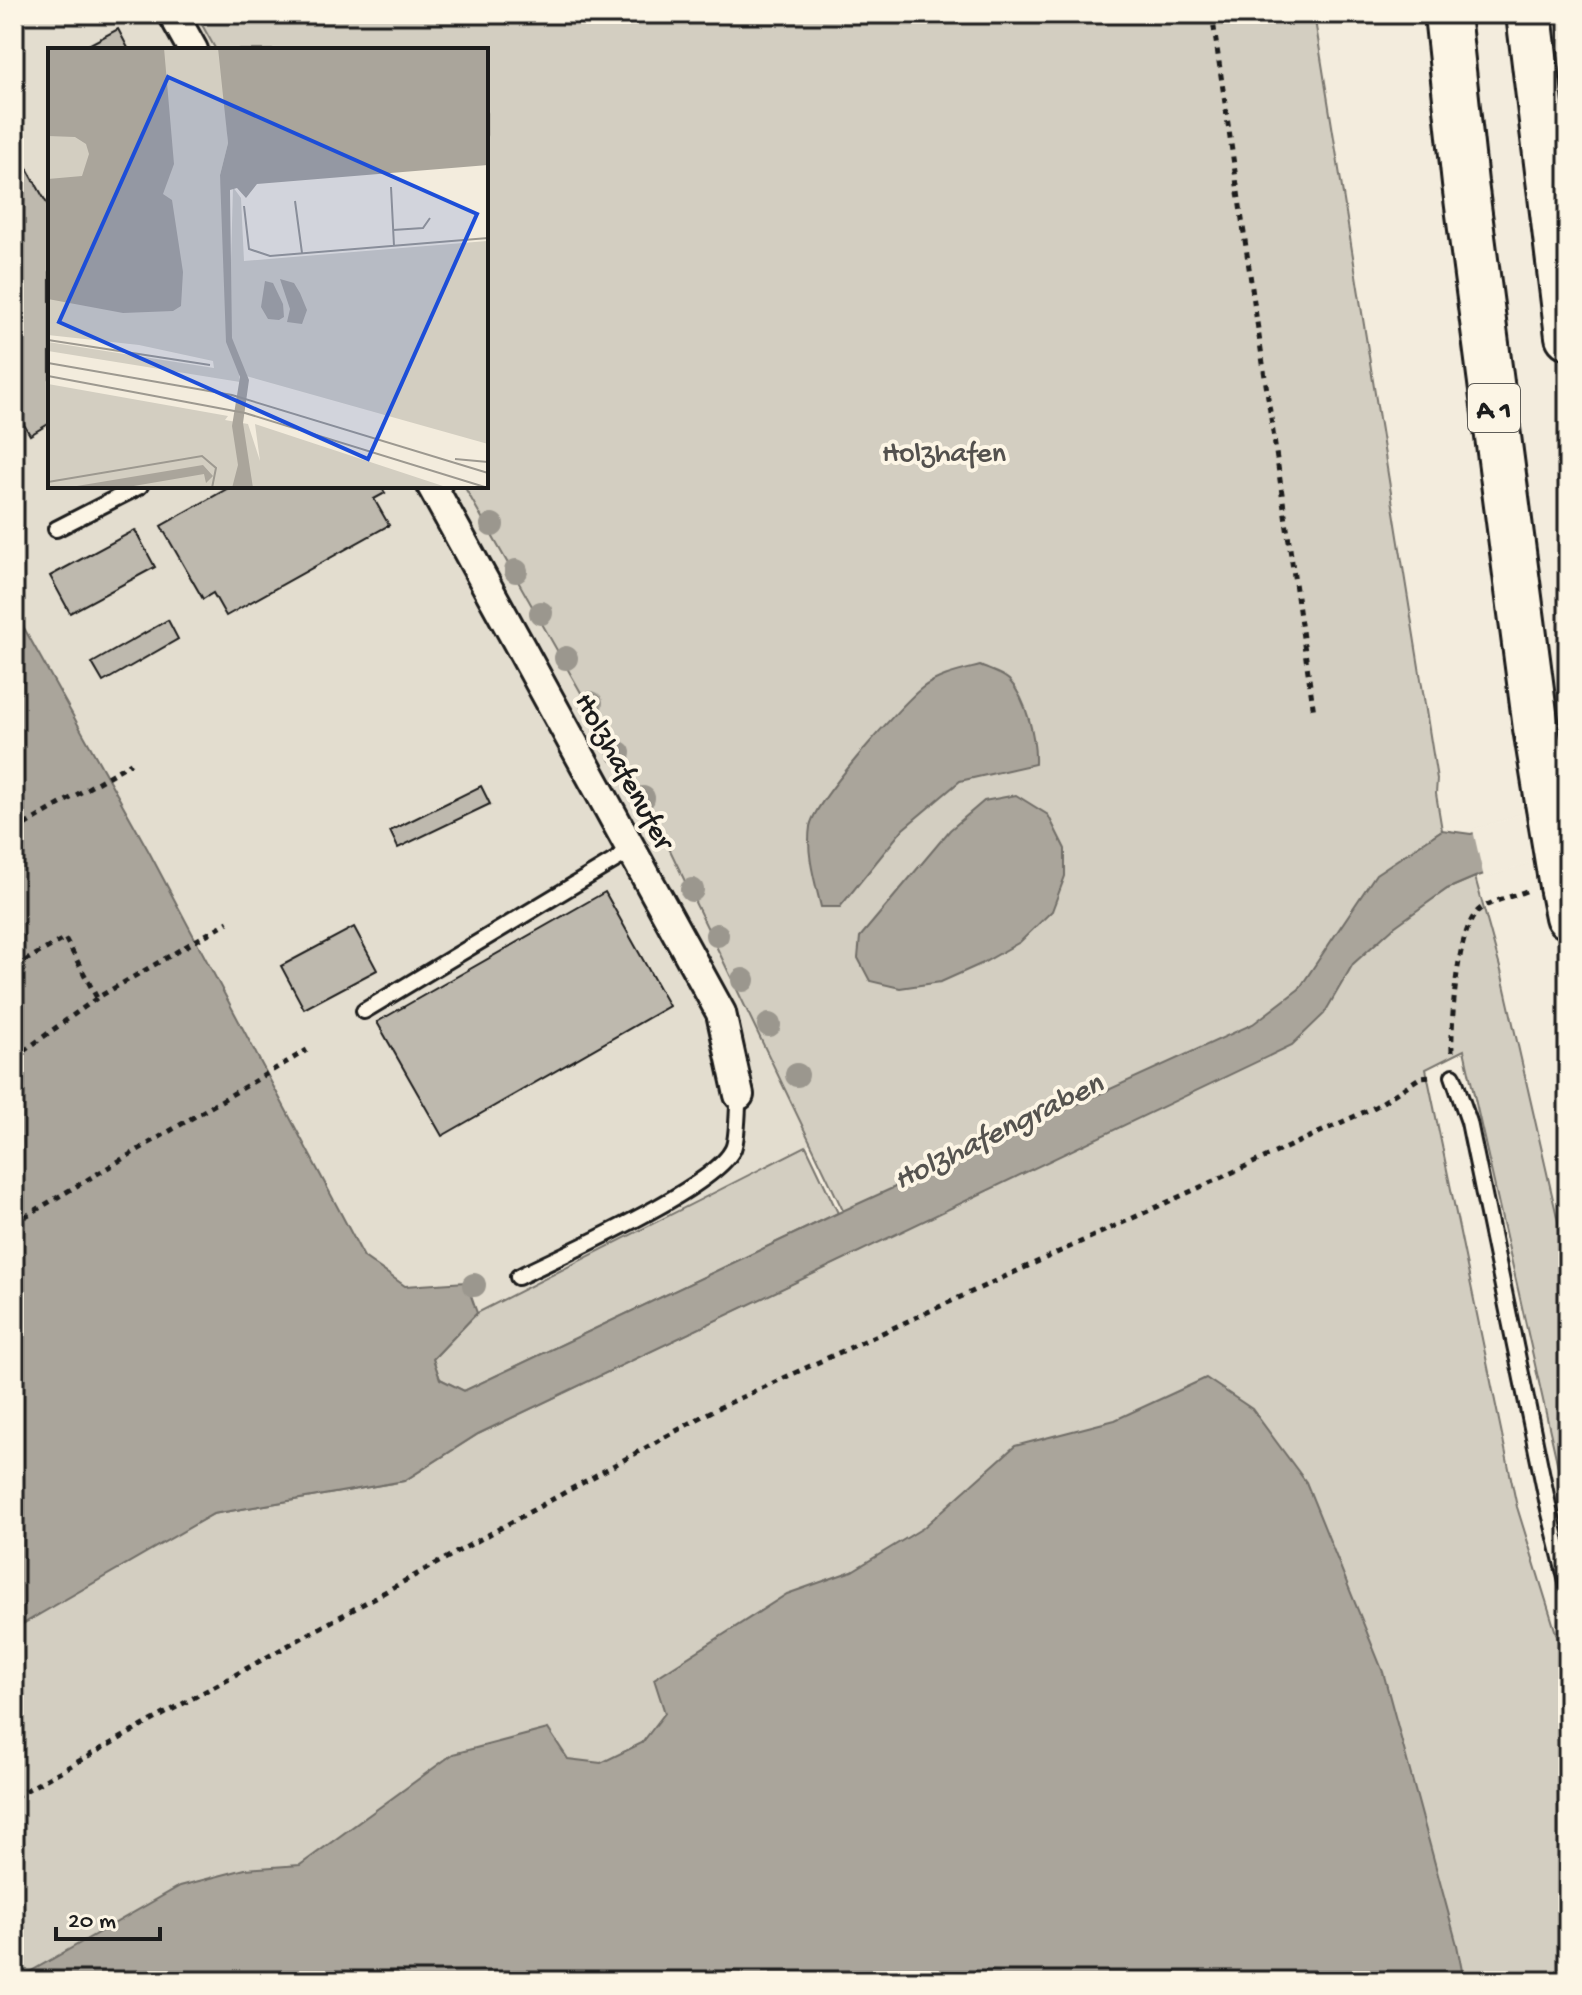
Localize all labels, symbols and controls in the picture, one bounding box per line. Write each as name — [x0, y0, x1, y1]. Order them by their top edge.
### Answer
inset map — [48, 48, 488, 488]
road number: A 1 — [1468, 384, 1520, 432]
park label: Holzhafen — [882, 438, 1006, 473]
street label: Holzhafenufer — [565, 688, 681, 859]
water label: Holzhafengraben — [888, 1066, 1111, 1201]
scale bar — [56, 1891, 160, 1941]
text: 20 m — [68, 1908, 116, 1937]

